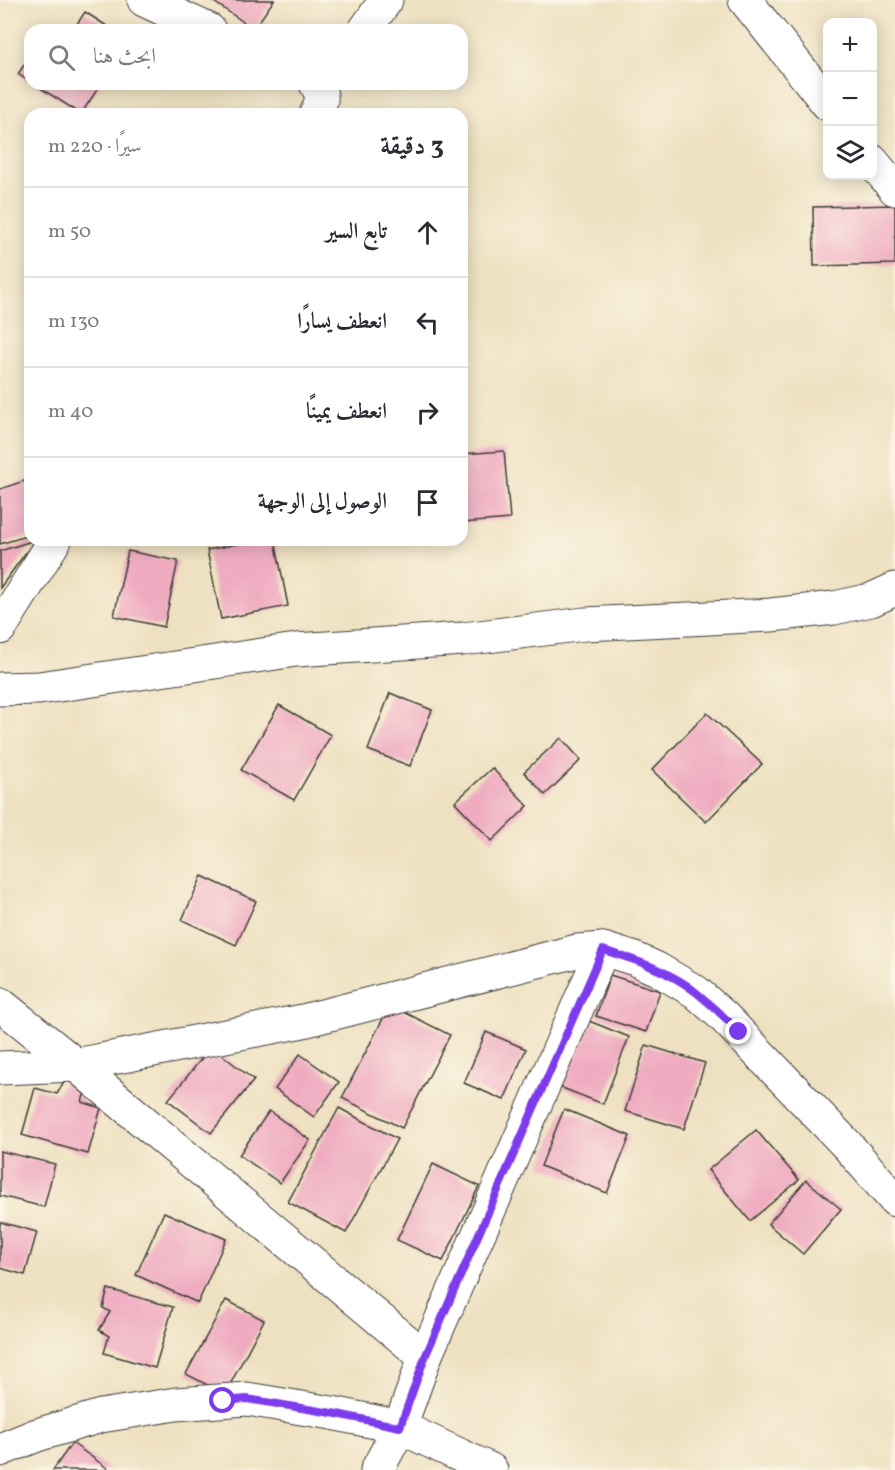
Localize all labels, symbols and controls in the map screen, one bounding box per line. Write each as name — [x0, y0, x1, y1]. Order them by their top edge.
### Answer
map controls — [823, 18, 877, 180]
button: + — [823, 18, 877, 72]
search box — [24, 24, 468, 90]
icon: search — [45, 41, 78, 74]
text: ابحث هنا — [93, 42, 156, 73]
button: − — [823, 72, 877, 126]
button: layers — [823, 126, 877, 180]
text: 3 دقيقة — [380, 129, 444, 165]
text: سيرًا · 220 m — [48, 133, 142, 161]
icon: ahead — [411, 216, 444, 249]
text: تابع السير — [325, 217, 387, 248]
text: 50 m — [48, 218, 91, 246]
icon: left — [411, 306, 444, 339]
text: انعطف يسارًا — [297, 307, 387, 338]
text: 130 m — [48, 308, 99, 336]
icon: right — [411, 396, 444, 429]
text: انعطف يمينًا — [306, 397, 387, 428]
text: 40 m — [48, 398, 93, 426]
icon: arrive — [411, 486, 444, 519]
text: الوصول إلى الوجهة — [258, 487, 387, 518]
route end — [725, 1018, 751, 1044]
route start — [209, 1387, 235, 1413]

